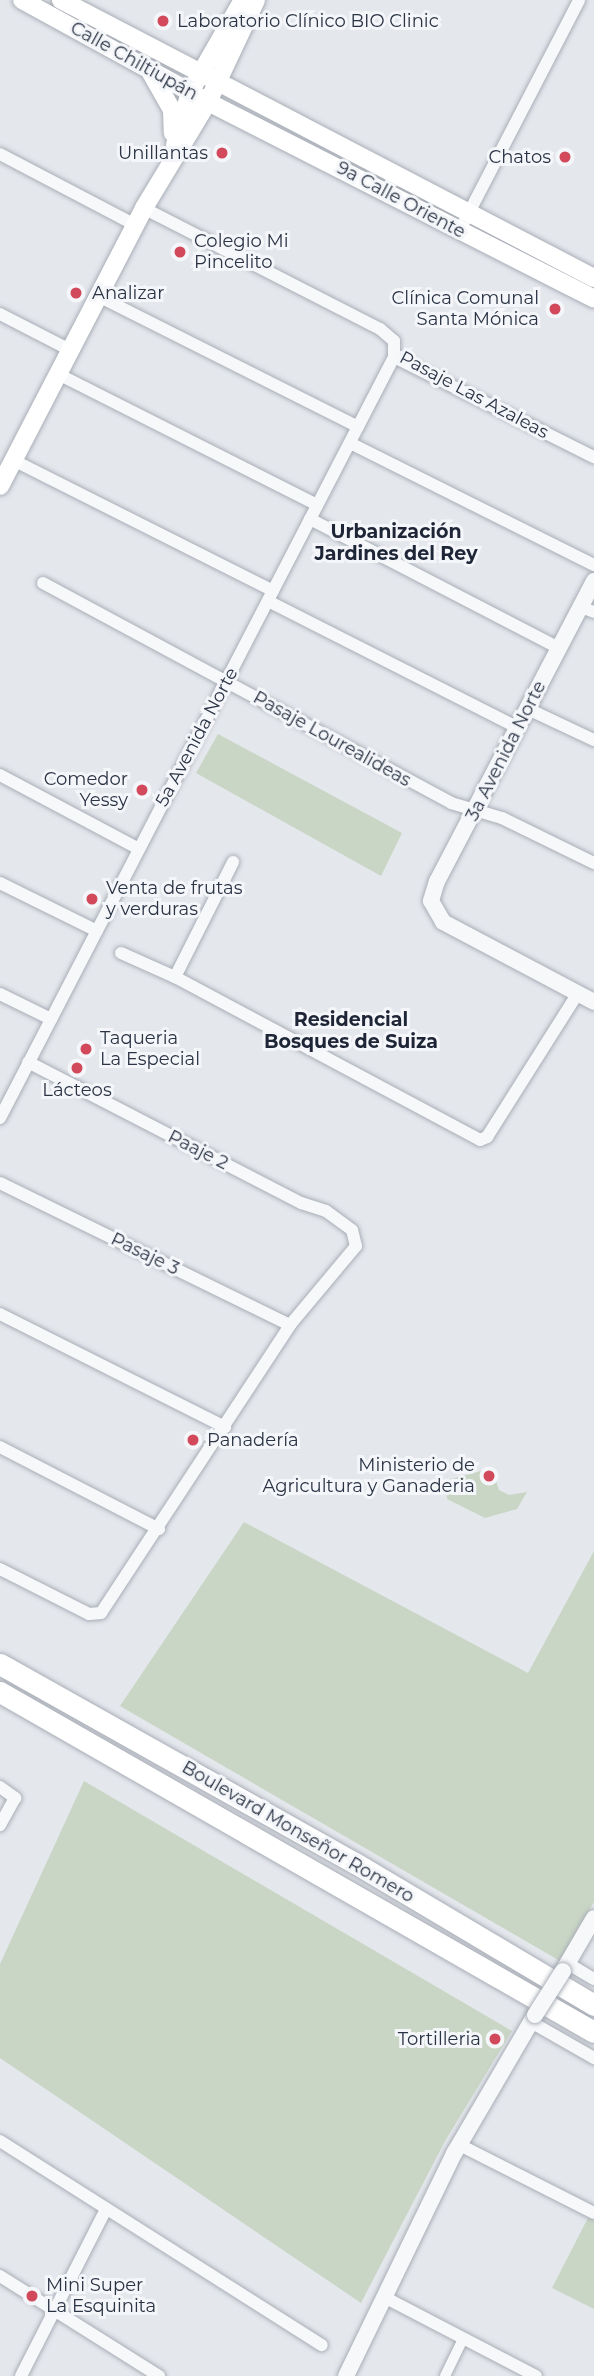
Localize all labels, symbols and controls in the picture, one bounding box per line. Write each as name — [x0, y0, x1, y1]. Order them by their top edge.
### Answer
place label: Laboratorio Clínico BIO Clinic — [177, 10, 439, 32]
marker: Laboratorio Clínico BIO Clinic — [155, 13, 171, 29]
street label: Calle Chiltiupán — [67, 17, 201, 105]
place label: Unillantas — [118, 142, 208, 164]
marker: Unillantas — [214, 145, 230, 161]
place label: Chatos — [488, 146, 551, 168]
marker: Chatos — [557, 149, 573, 165]
street label: 9a Calle Oriente — [333, 157, 469, 243]
place label: Colegio Mi Pincelito — [194, 231, 289, 274]
marker: Colegio Mi Pincelito — [172, 244, 188, 260]
place label: Analizar — [92, 282, 164, 304]
marker: Analizar — [66, 283, 86, 303]
place label: Clínica Comunal Santa Mónica — [392, 288, 539, 330]
marker: Clínica Comunal Santa Mónica — [545, 299, 565, 319]
street label: Pasaje Las Azaleas — [396, 347, 552, 443]
district label: Urbanización Jardines del Rey — [314, 521, 478, 565]
street label: 5a Avenida Norte — [151, 664, 243, 810]
street label: 3a Avenida Norte — [461, 677, 551, 825]
street label: Pasaje Lourealideas — [249, 687, 415, 791]
place label: Comedor Yessy — [44, 769, 128, 812]
marker: Comedor Yessy — [134, 782, 150, 798]
place label: Venta de frutas y verduras — [106, 878, 242, 920]
marker: Venta de frutas y verduras — [84, 891, 100, 907]
district label: Residencial Bosques de Suiza — [264, 1009, 438, 1053]
place label: Taqueria La Especial — [100, 1028, 200, 1070]
marker: Taqueria La Especial — [78, 1041, 94, 1057]
marker: Lácteos — [69, 1060, 85, 1076]
place label: Lácteos — [42, 1079, 112, 1101]
street label: Paaje 2 — [164, 1126, 232, 1174]
street label: Pasaje 3 — [107, 1228, 183, 1280]
place label: Panadería — [207, 1429, 299, 1451]
marker: Panadería — [185, 1432, 201, 1448]
place label: Ministerio de Agricultura y Ganaderia — [262, 1455, 475, 1498]
marker: Ministerio de Agricultura y Ganaderia — [481, 1468, 497, 1484]
street label: Boulevard Monseñor Romero — [178, 1756, 418, 1908]
place label: Tortilleria — [398, 2028, 481, 2050]
marker: Tortilleria — [487, 2031, 503, 2047]
place label: Mini Super La Esquinita — [46, 2275, 156, 2318]
marker: Mini Super La Esquinita — [24, 2288, 40, 2304]

